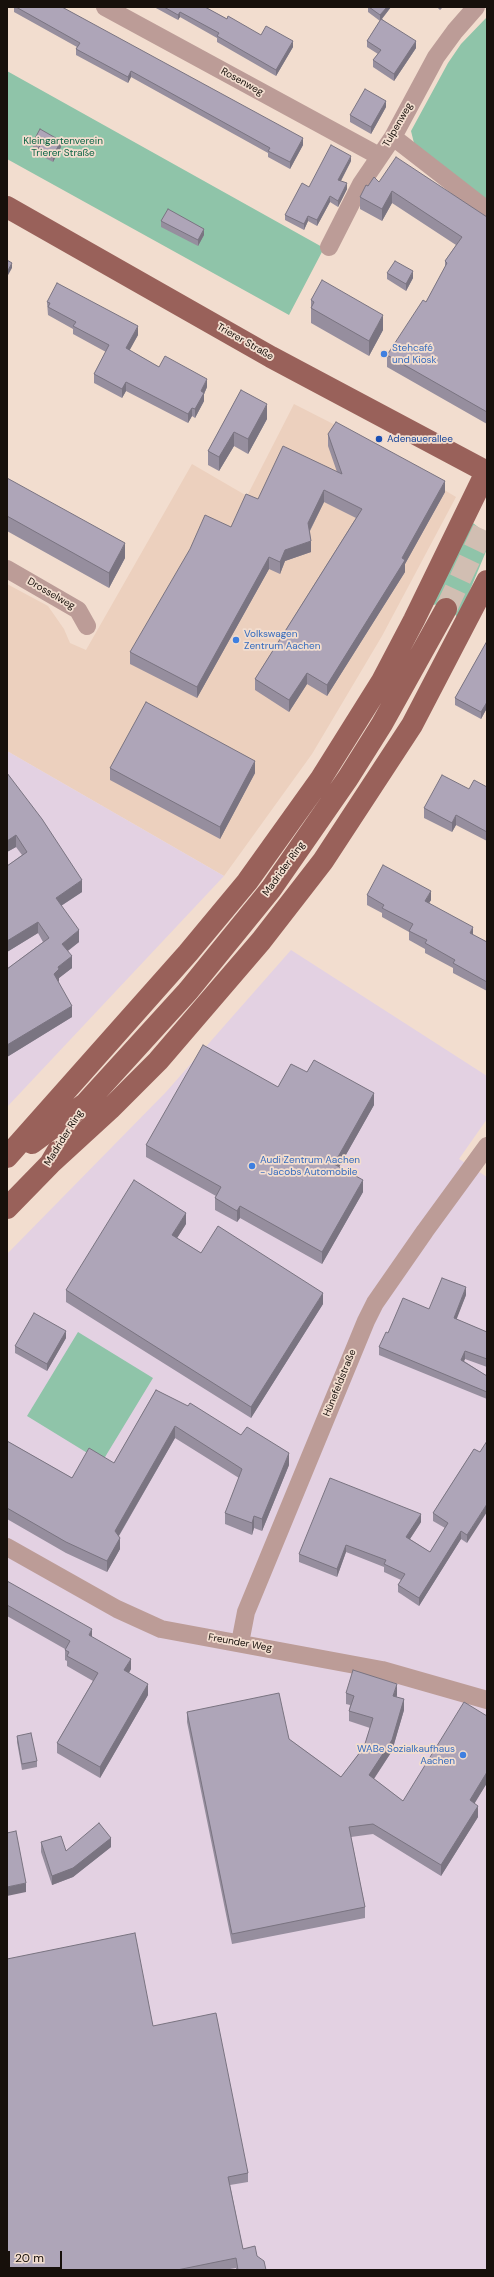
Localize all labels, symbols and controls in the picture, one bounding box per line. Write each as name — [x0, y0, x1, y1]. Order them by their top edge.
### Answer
street label: Rosenweg — [219, 65, 265, 99]
street label: Tulpenweg — [380, 101, 416, 149]
park label: Kleingartenverein Trierer Straße — [23, 135, 103, 158]
street label: Trierer Straße — [215, 321, 275, 363]
place label: Stehcafé und Kiosk — [392, 342, 437, 366]
marker: Stehcafé und Kiosk — [379, 349, 389, 359]
place label: Adenauerallee — [387, 433, 453, 445]
marker: Adenauerallee — [374, 434, 384, 444]
street label: Drosselweg — [25, 576, 77, 612]
place label: Volkswagen Zentrum Aachen — [244, 628, 321, 652]
marker: Volkswagen Zentrum Aachen — [231, 635, 241, 645]
street label: Madrider Ring — [260, 840, 308, 898]
street label: Madrider Ring — [42, 1108, 86, 1168]
place label: Audi Zentrum Aachen - Jacobs Automobile — [260, 1154, 360, 1178]
marker: Audi Zentrum Aachen - Jacobs Automobile — [247, 1161, 257, 1171]
street label: Hünefeldstraße — [321, 1348, 359, 1418]
street label: Freunder Weg — [207, 1631, 273, 1655]
place label: WABe Sozialkaufhaus Aachen — [357, 1743, 455, 1766]
marker: WABe Sozialkaufhaus Aachen — [458, 1750, 468, 1760]
scale bar — [10, 2243, 64, 2269]
text: 20 m — [15, 2250, 44, 2266]

